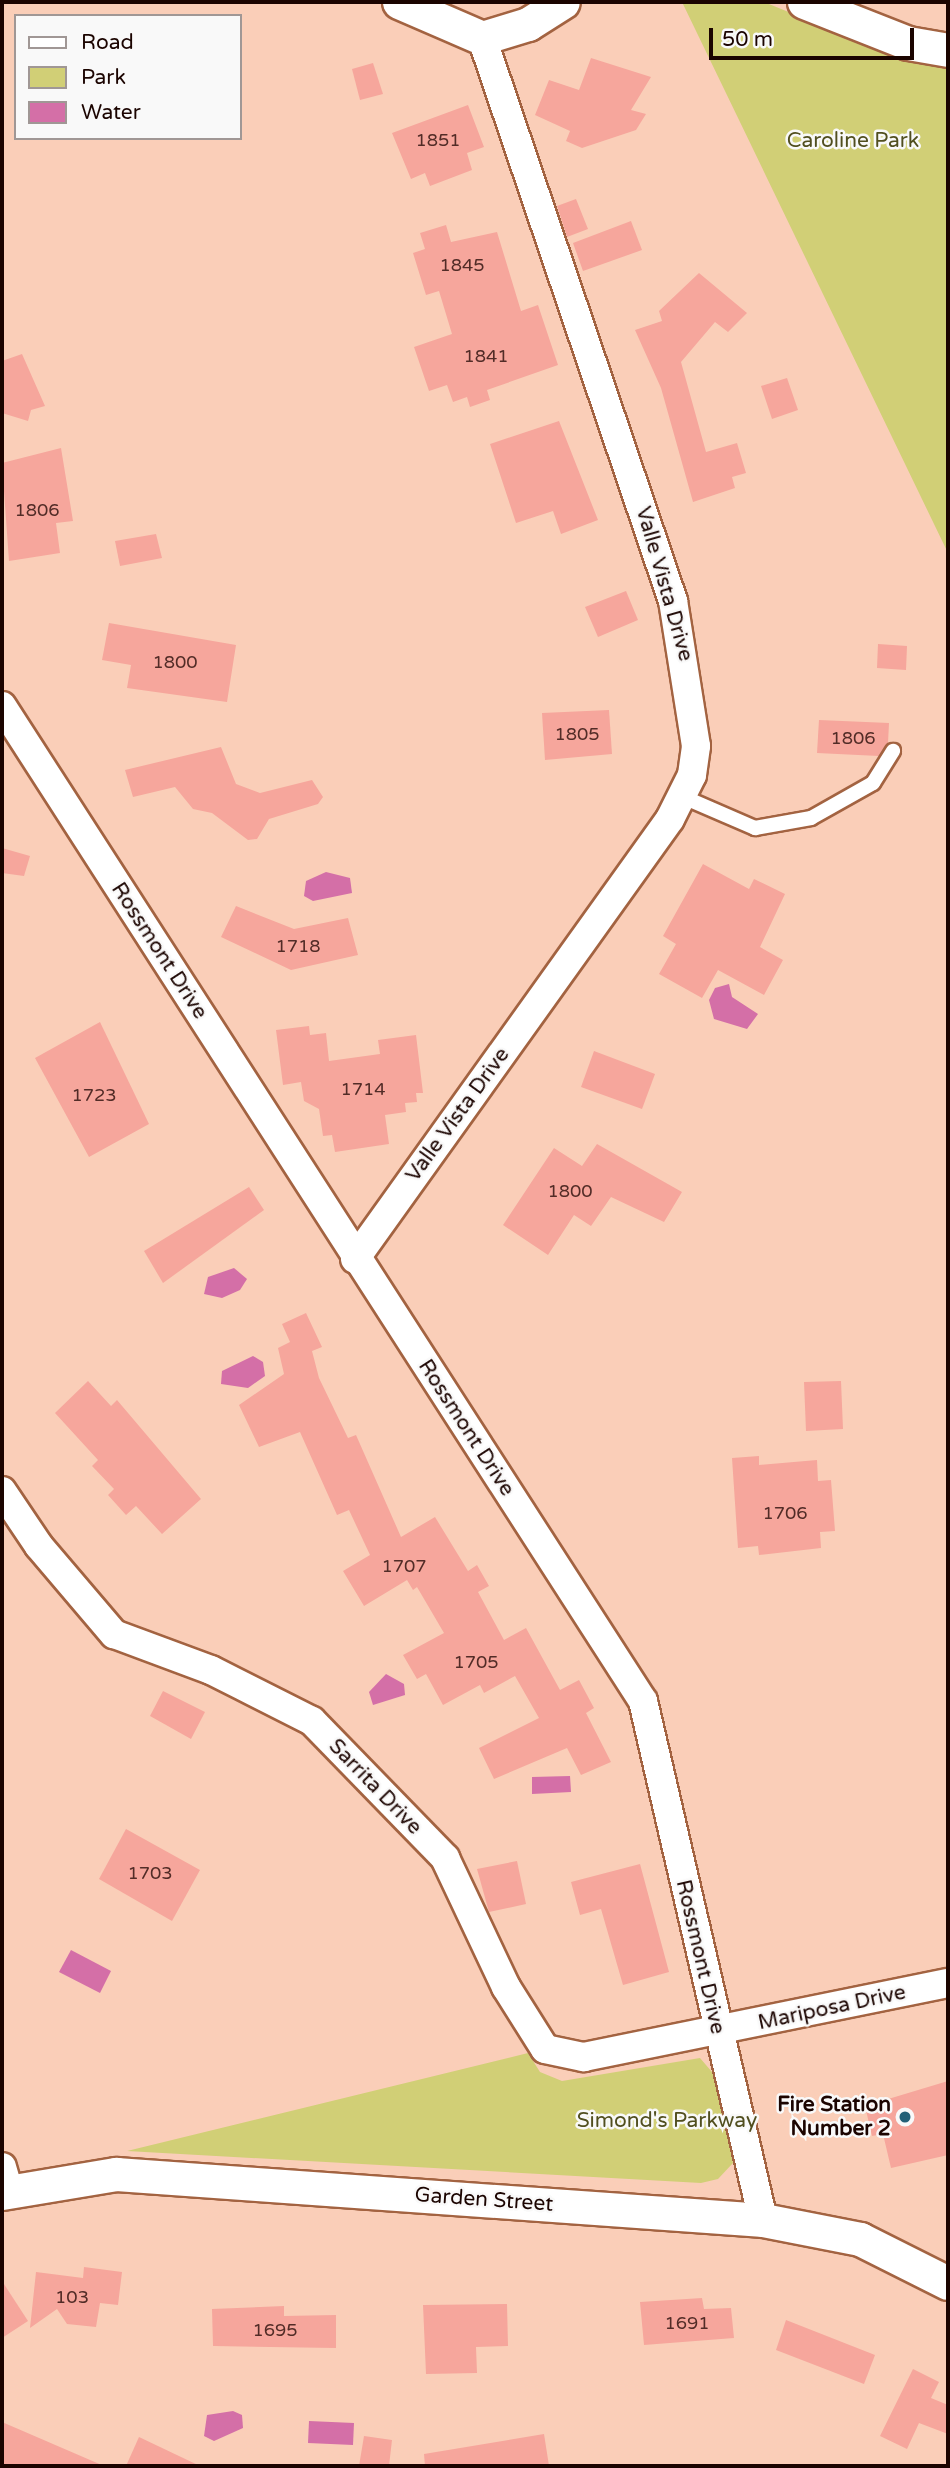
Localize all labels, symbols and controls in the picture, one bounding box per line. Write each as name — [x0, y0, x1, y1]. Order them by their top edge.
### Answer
legend — [14, 14, 242, 140]
scale bar — [712, 14, 917, 58]
text: 50 m — [722, 27, 773, 52]
text: Road — [81, 30, 134, 55]
text: Park — [81, 65, 126, 90]
text: Water — [81, 100, 141, 125]
park label: Caroline Park — [787, 128, 919, 154]
house number: 1851 — [415, 129, 461, 151]
house number: 1845 — [439, 254, 485, 276]
house number: 1841 — [463, 345, 509, 367]
house number: 1806 — [14, 499, 60, 521]
street label: Valle Vista Drive — [630, 504, 698, 664]
house number: 1800 — [152, 651, 198, 673]
house number: 1805 — [554, 723, 600, 745]
house number: 1806 — [830, 727, 876, 749]
street label: Rossmont Drive — [105, 878, 213, 1024]
house number: 1718 — [275, 935, 321, 957]
street label: Valle Vista Drive — [401, 1043, 515, 1187]
house number: 1714 — [340, 1078, 386, 1100]
house number: 1723 — [71, 1084, 117, 1106]
house number: 1800 — [547, 1180, 593, 1202]
street label: Rossmont Drive — [412, 1355, 520, 1501]
house number: 1706 — [762, 1502, 808, 1524]
house number: 1707 — [381, 1555, 427, 1577]
house number: 1705 — [453, 1651, 499, 1673]
street label: Sarrita Drive — [323, 1734, 427, 1840]
house number: 1703 — [127, 1862, 173, 1884]
street label: Rossmont Drive — [670, 1877, 730, 2037]
street label: Mariposa Drive — [756, 1980, 908, 2036]
place label: Fire Station Number 2 — [777, 2092, 891, 2142]
park label: Simond's Parkway — [577, 2108, 757, 2134]
marker: Fire Station Number 2 — [897, 2109, 913, 2125]
street label: Garden Street — [414, 2183, 554, 2217]
house number: 103 — [55, 2286, 89, 2308]
house number: 1691 — [664, 2312, 710, 2334]
house number: 1695 — [252, 2319, 298, 2341]

